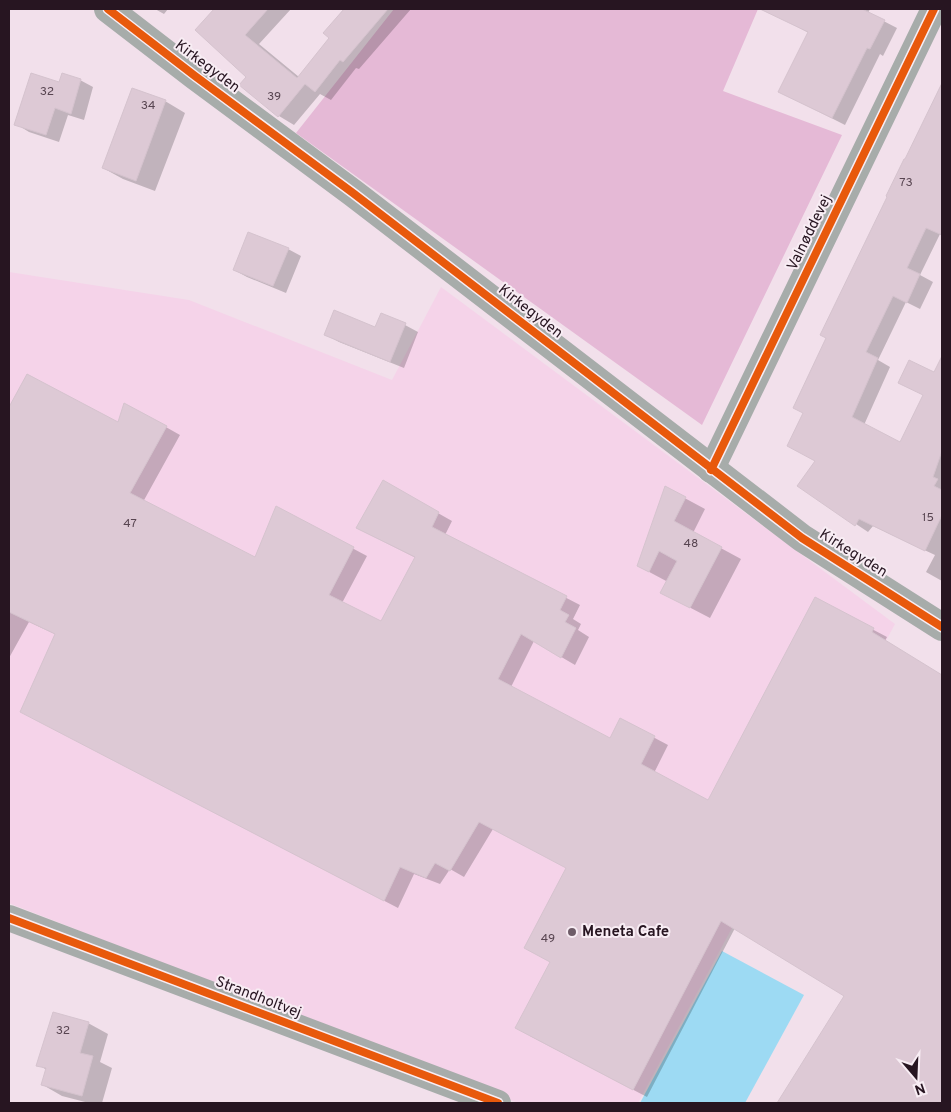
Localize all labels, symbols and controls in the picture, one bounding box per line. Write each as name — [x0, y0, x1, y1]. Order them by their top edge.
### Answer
street label: Kirkegyden — [171, 36, 243, 98]
house number: 32 — [40, 84, 54, 100]
house number: 39 — [267, 89, 281, 105]
house number: 34 — [141, 98, 155, 114]
house number: 73 — [899, 175, 913, 191]
street label: Valnøddevej — [783, 192, 837, 274]
street label: Kirkegyden — [494, 281, 566, 343]
house number: 15 — [922, 510, 934, 526]
house number: 47 — [123, 516, 137, 532]
street label: Kirkegyden — [815, 526, 891, 582]
house number: 48 — [684, 536, 698, 552]
place label: Meneta Cafe — [582, 923, 669, 942]
marker: Meneta Cafe — [566, 926, 578, 938]
house number: 49 — [541, 931, 555, 947]
street label: Strandholtvej — [212, 973, 304, 1023]
house number: 32 — [56, 1023, 70, 1039]
north arrow — [891, 1052, 941, 1102]
text: N — [912, 1078, 927, 1098]

